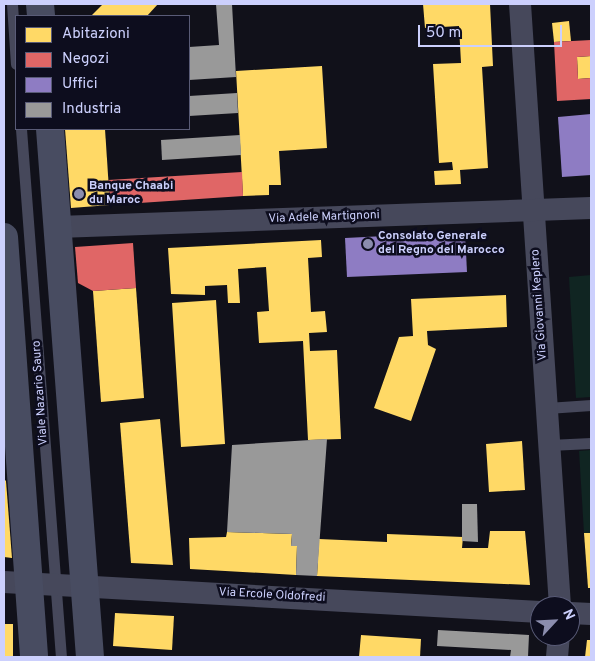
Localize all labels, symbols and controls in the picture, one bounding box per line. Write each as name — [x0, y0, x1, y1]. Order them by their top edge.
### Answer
legend — [15, 15, 190, 130]
scale bar — [420, 15, 564, 47]
text: 50 m — [426, 24, 461, 43]
text: Abitazioni — [62, 25, 130, 44]
text: Negozi — [62, 50, 109, 69]
text: Uffici — [62, 75, 98, 94]
text: Industria — [62, 100, 121, 119]
place label: Banque Chaabi du Maroc — [89, 180, 173, 208]
marker: Banque Chaabi du Maroc — [73, 188, 85, 200]
street label: Via Adele Martignoni — [268, 209, 380, 227]
place label: Consolato Generale del Regno del Marocco — [378, 230, 505, 258]
marker: Consolato Generale del Regno del Marocco — [362, 238, 374, 250]
street label: Via Giovanni Keplero — [529, 249, 551, 361]
street label: Viale Nazario Sauro — [30, 340, 52, 446]
street label: Via Ercole Oldofredi — [218, 586, 326, 606]
north arrow — [530, 596, 580, 646]
text: N — [558, 607, 578, 623]

